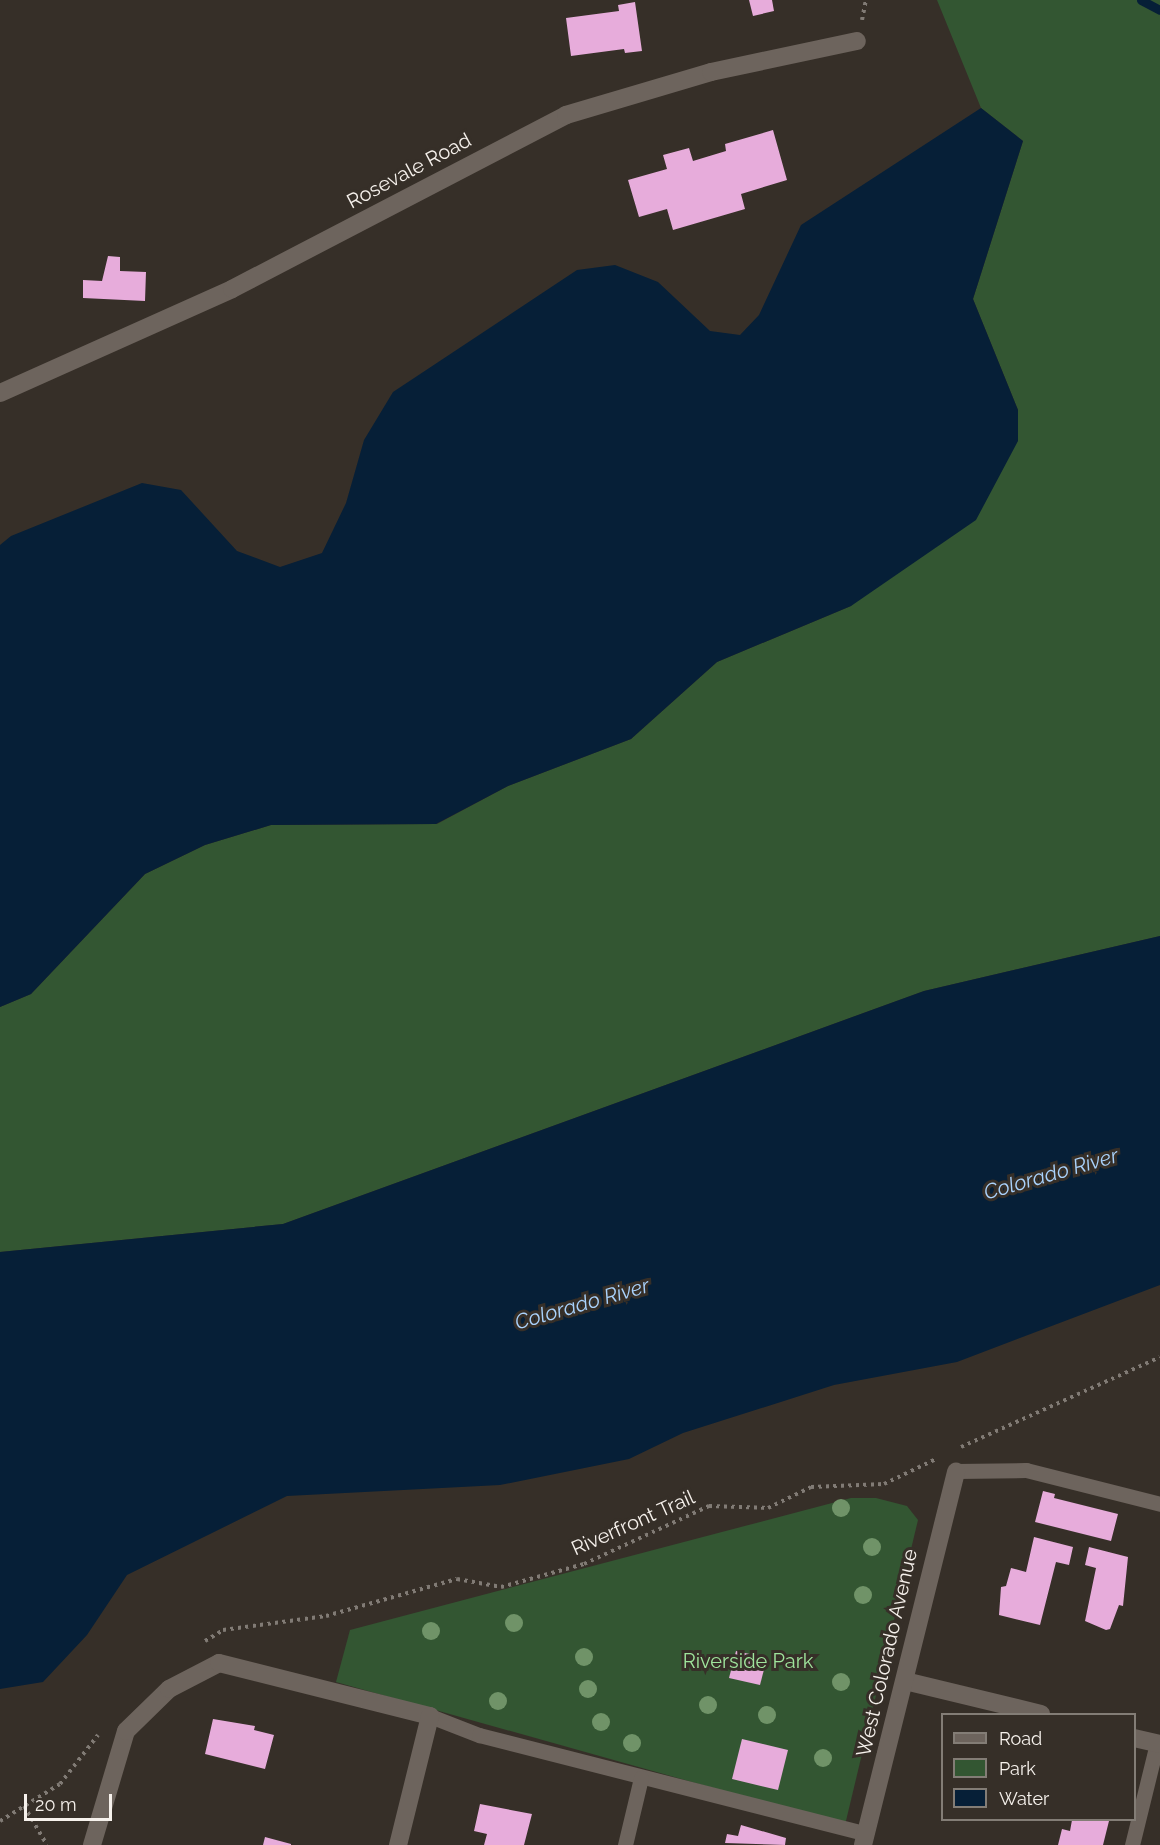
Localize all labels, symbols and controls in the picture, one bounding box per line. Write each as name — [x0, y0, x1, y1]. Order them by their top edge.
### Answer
street label: Rosevale Road — [343, 128, 475, 214]
water label: Colorado River — [981, 1143, 1121, 1205]
water label: Colorado River — [512, 1273, 652, 1335]
street label: Riverfront Trail — [567, 1485, 699, 1561]
street label: West Colorado Avenue — [851, 1546, 923, 1760]
park label: Riverside Park — [683, 1649, 813, 1673]
legend — [941, 1713, 1136, 1821]
text: Road — [999, 1728, 1042, 1749]
text: Park — [999, 1758, 1036, 1779]
scale bar — [27, 1782, 116, 1820]
text: Water — [999, 1788, 1049, 1809]
text: 20 m — [35, 1794, 77, 1815]

